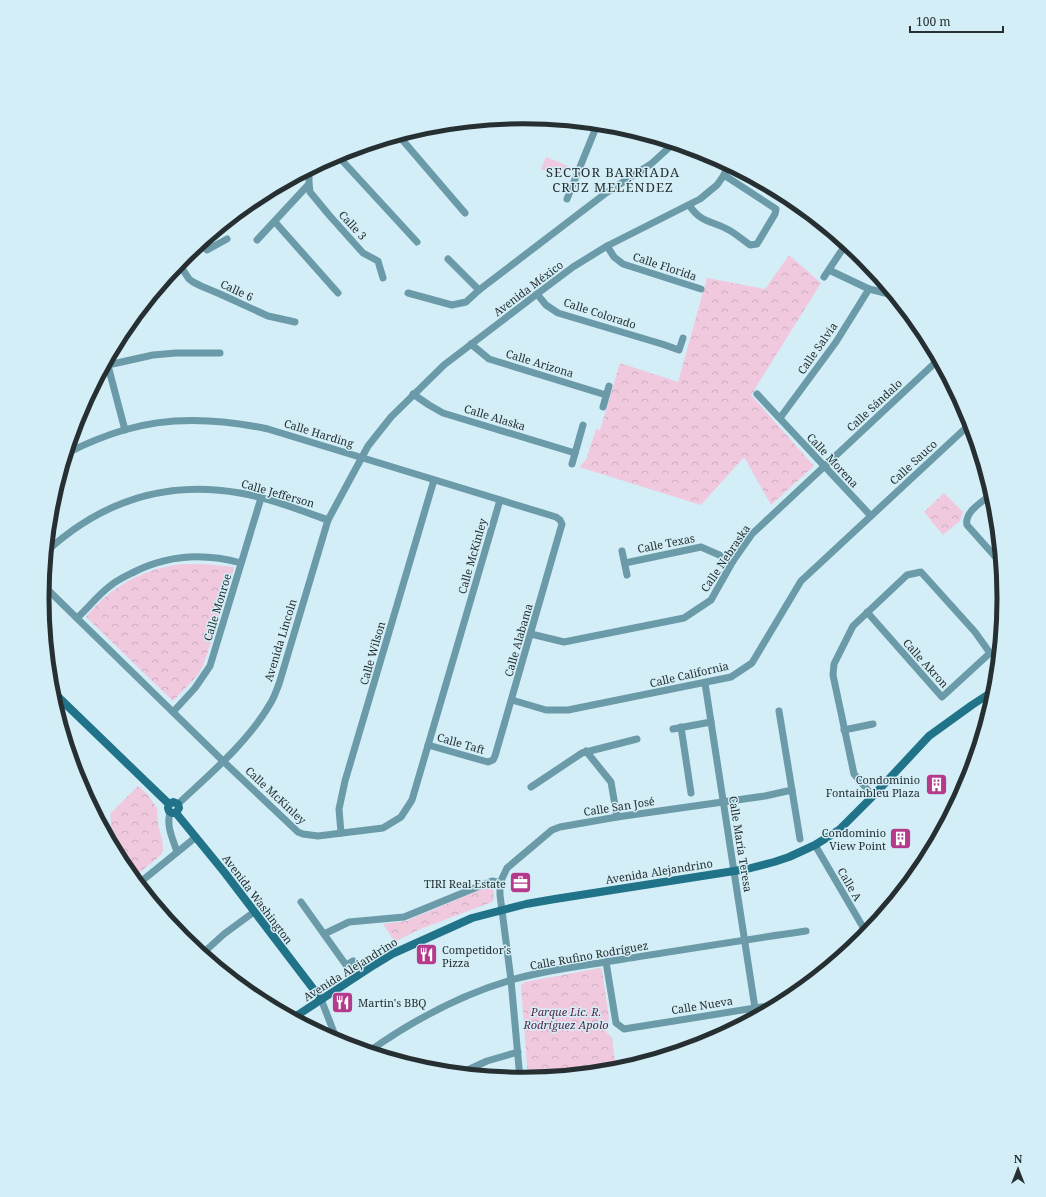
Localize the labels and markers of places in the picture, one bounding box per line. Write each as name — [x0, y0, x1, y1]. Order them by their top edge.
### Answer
place label: Condominio Fontainbleu Plaza — [826, 772, 920, 800]
building icon: Condominio Fontainbleu Plaza — [923, 772, 949, 798]
place label: Condominio View Point — [822, 825, 886, 853]
building icon: Condominio View Point — [888, 825, 914, 851]
office icon: TIRI Real Estate — [508, 870, 534, 896]
place label: TIRI Real Estate — [424, 876, 506, 891]
restaurant icon: Competidor's Pizza — [413, 942, 439, 968]
place label: Competidor's Pizza — [442, 942, 511, 970]
restaurant icon: Martin's BBQ — [329, 989, 355, 1015]
place label: Martin's BBQ — [358, 995, 427, 1010]

